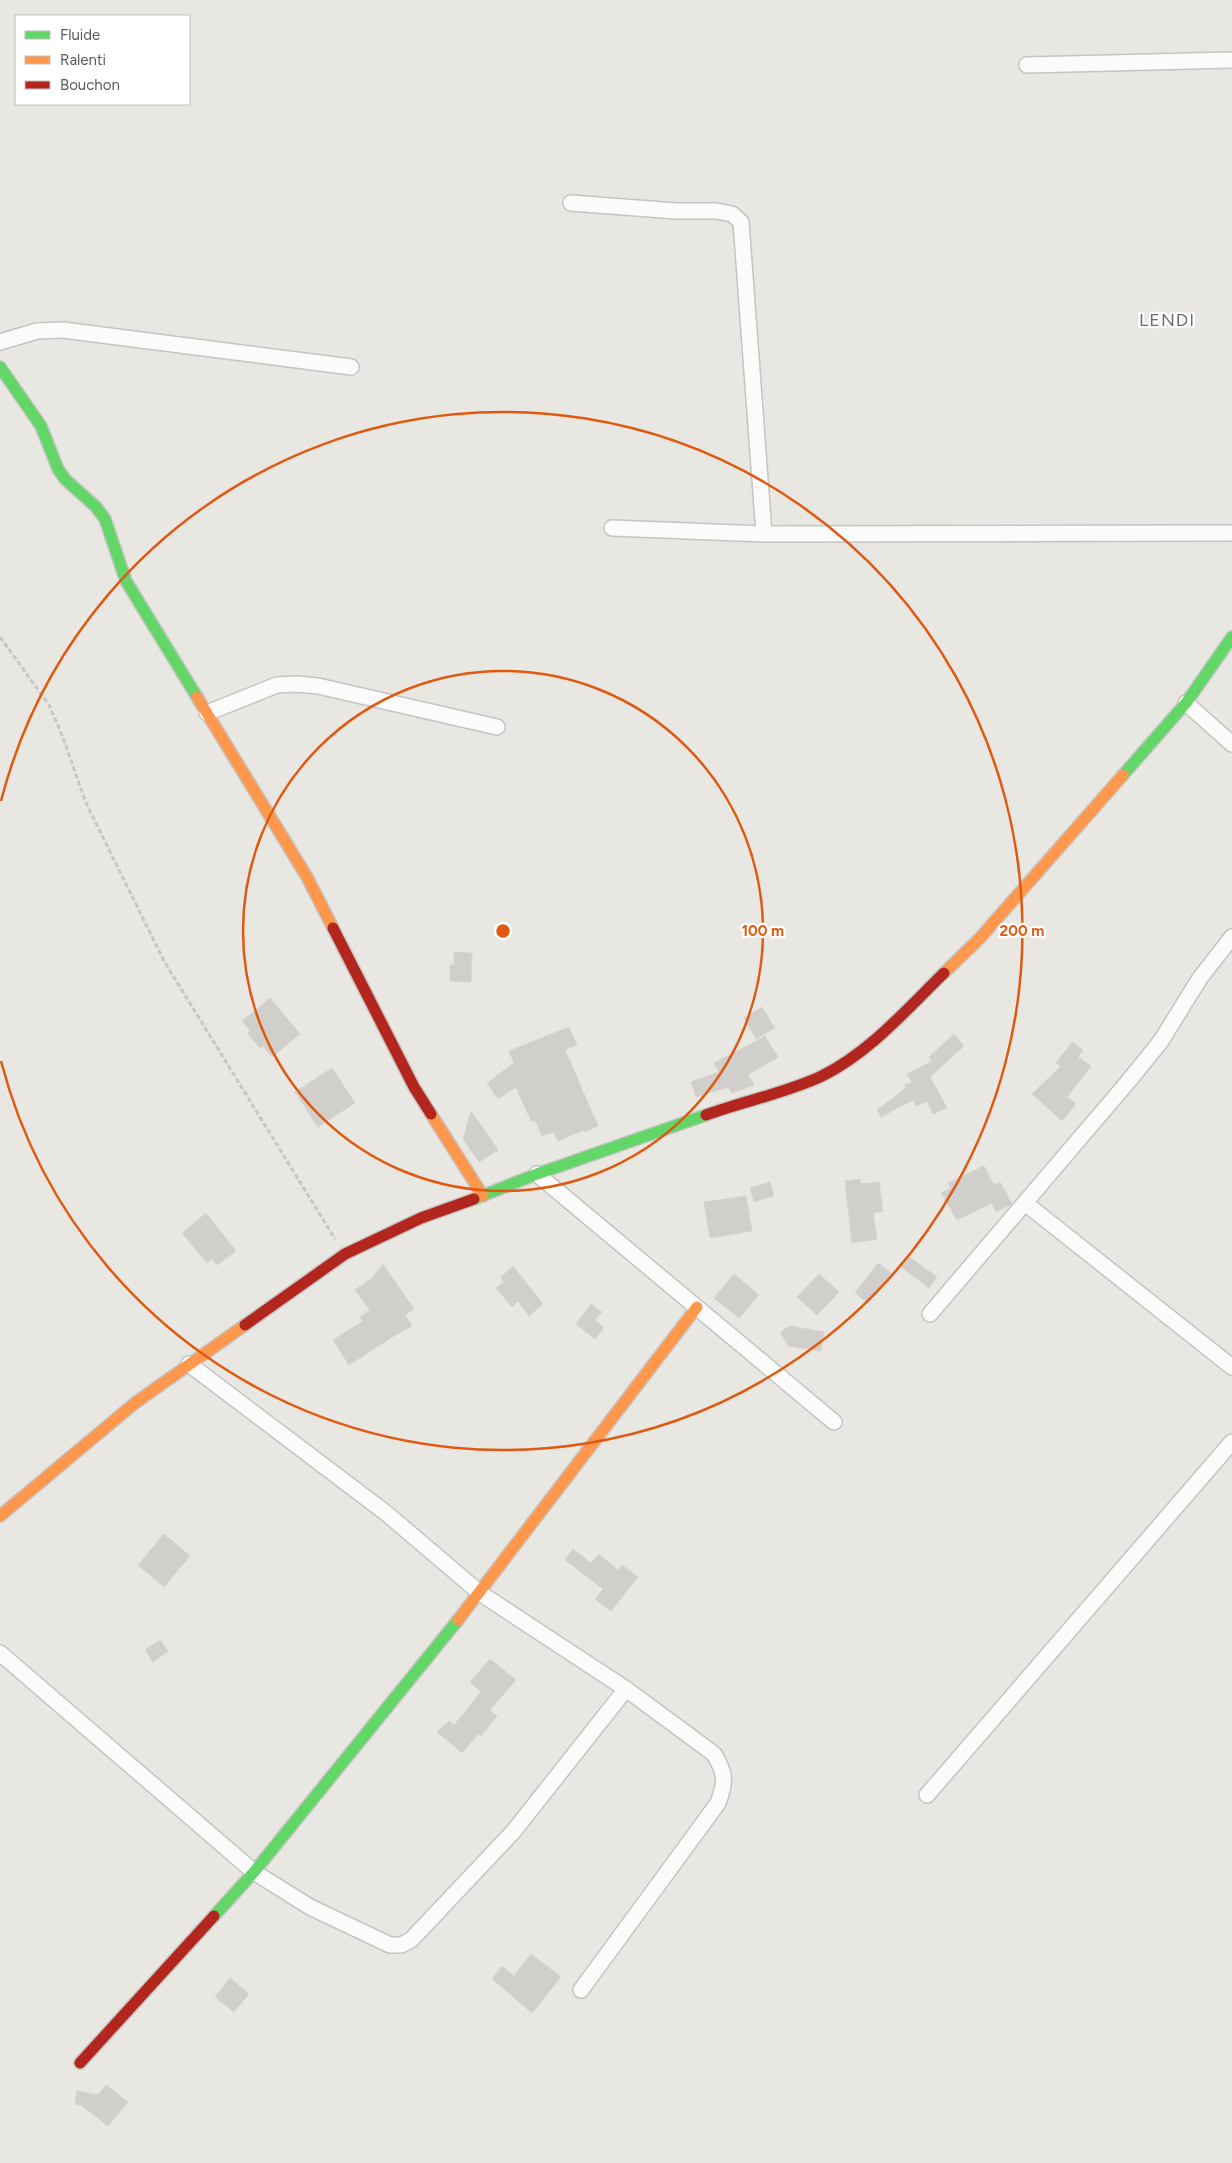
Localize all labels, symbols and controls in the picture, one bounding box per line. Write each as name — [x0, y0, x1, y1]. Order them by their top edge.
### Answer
legend — [15, 15, 190, 105]
text: Fluide — [60, 26, 100, 44]
text: Ralenti — [60, 51, 106, 69]
text: Bouchon — [60, 76, 120, 94]
district label: LENDI — [1139, 309, 1195, 331]
centre of rings — [494, 922, 512, 940]
text: 100 m — [742, 922, 784, 940]
text: 200 m — [1000, 922, 1044, 940]

